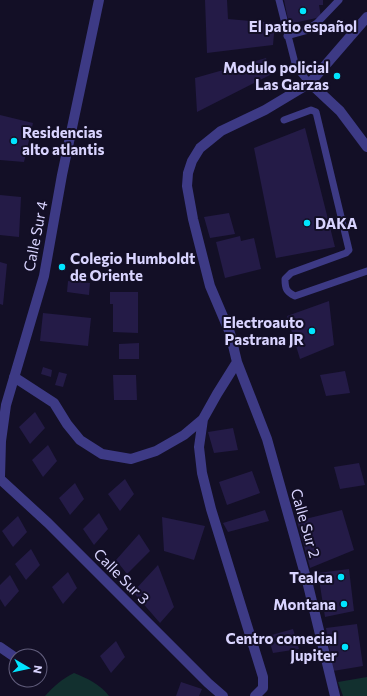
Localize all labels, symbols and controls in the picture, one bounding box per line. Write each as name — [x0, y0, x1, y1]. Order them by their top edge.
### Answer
marker: El patio español — [298, 6, 308, 16]
place label: El patio español — [249, 17, 357, 35]
place label: Modulo policial Las Garzas — [223, 58, 329, 93]
marker: Modulo policial Las Garzas — [332, 71, 342, 81]
place label: Residencias alto atlantis — [22, 123, 105, 158]
marker: Residencias alto atlantis — [9, 136, 19, 146]
street label: Calle Sur 4 — [19, 199, 51, 273]
place label: DAKA — [315, 214, 358, 232]
marker: DAKA — [302, 218, 312, 228]
place label: Colegio Humboldt de Oriente — [70, 249, 195, 284]
marker: Colegio Humboldt de Oriente — [57, 262, 67, 272]
place label: Electroauto Pastrana JR — [223, 313, 305, 348]
marker: Electroauto Pastrana JR — [307, 326, 317, 336]
street label: Calle Sur 2 — [288, 486, 324, 560]
street label: Calle Sur 3 — [90, 544, 154, 608]
place label: Tealca — [289, 568, 333, 586]
marker: Tealca — [336, 572, 346, 582]
place label: Montana — [273, 595, 336, 613]
marker: Montana — [339, 599, 349, 609]
place label: Centro comecial Jupiter — [225, 629, 337, 664]
marker: Centro comecial Jupiter — [340, 642, 350, 652]
north arrow — [8, 648, 48, 688]
text: N — [31, 665, 45, 675]

